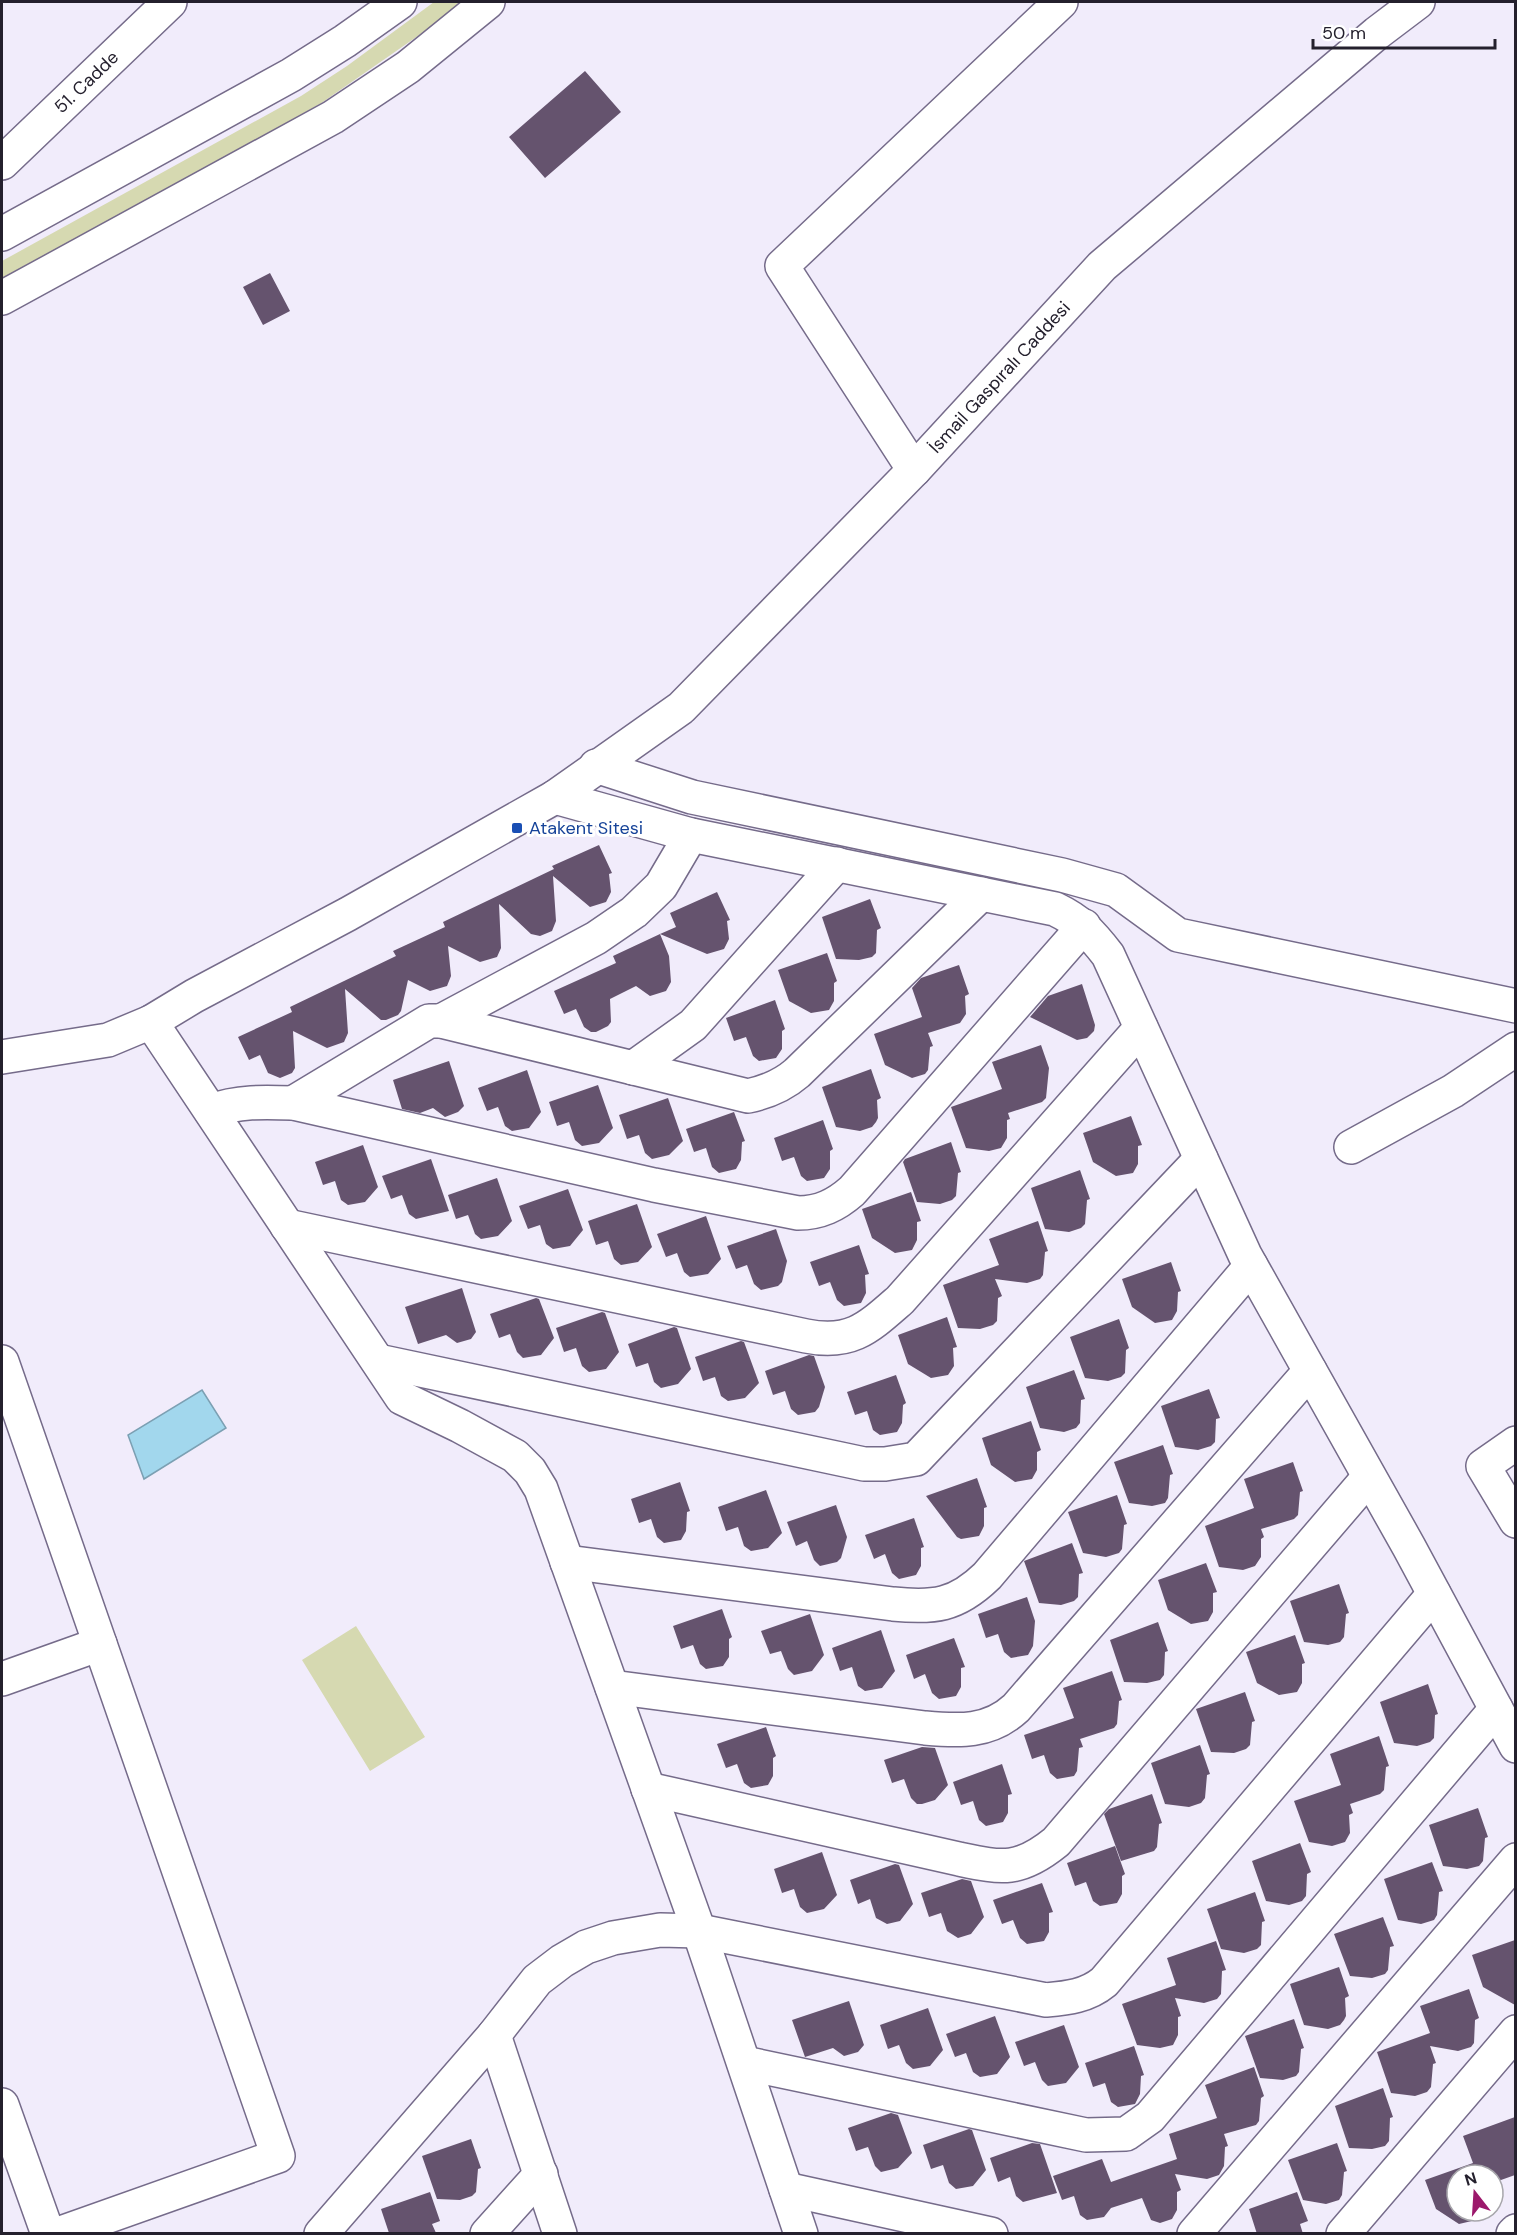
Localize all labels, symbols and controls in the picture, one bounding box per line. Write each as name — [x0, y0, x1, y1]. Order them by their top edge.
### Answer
scale bar — [1313, 12, 1494, 50]
text: 50 m — [1322, 21, 1366, 45]
street label: 51. Cadde — [49, 46, 124, 119]
street label: İsmail Gaspıralı Caddesi — [924, 296, 1076, 458]
place label: Atakent Sitesi — [529, 816, 643, 840]
marker: Atakent Sitesi — [510, 821, 524, 835]
north arrow — [1445, 2163, 1505, 2223]
text: N — [1462, 2167, 1479, 2191]

